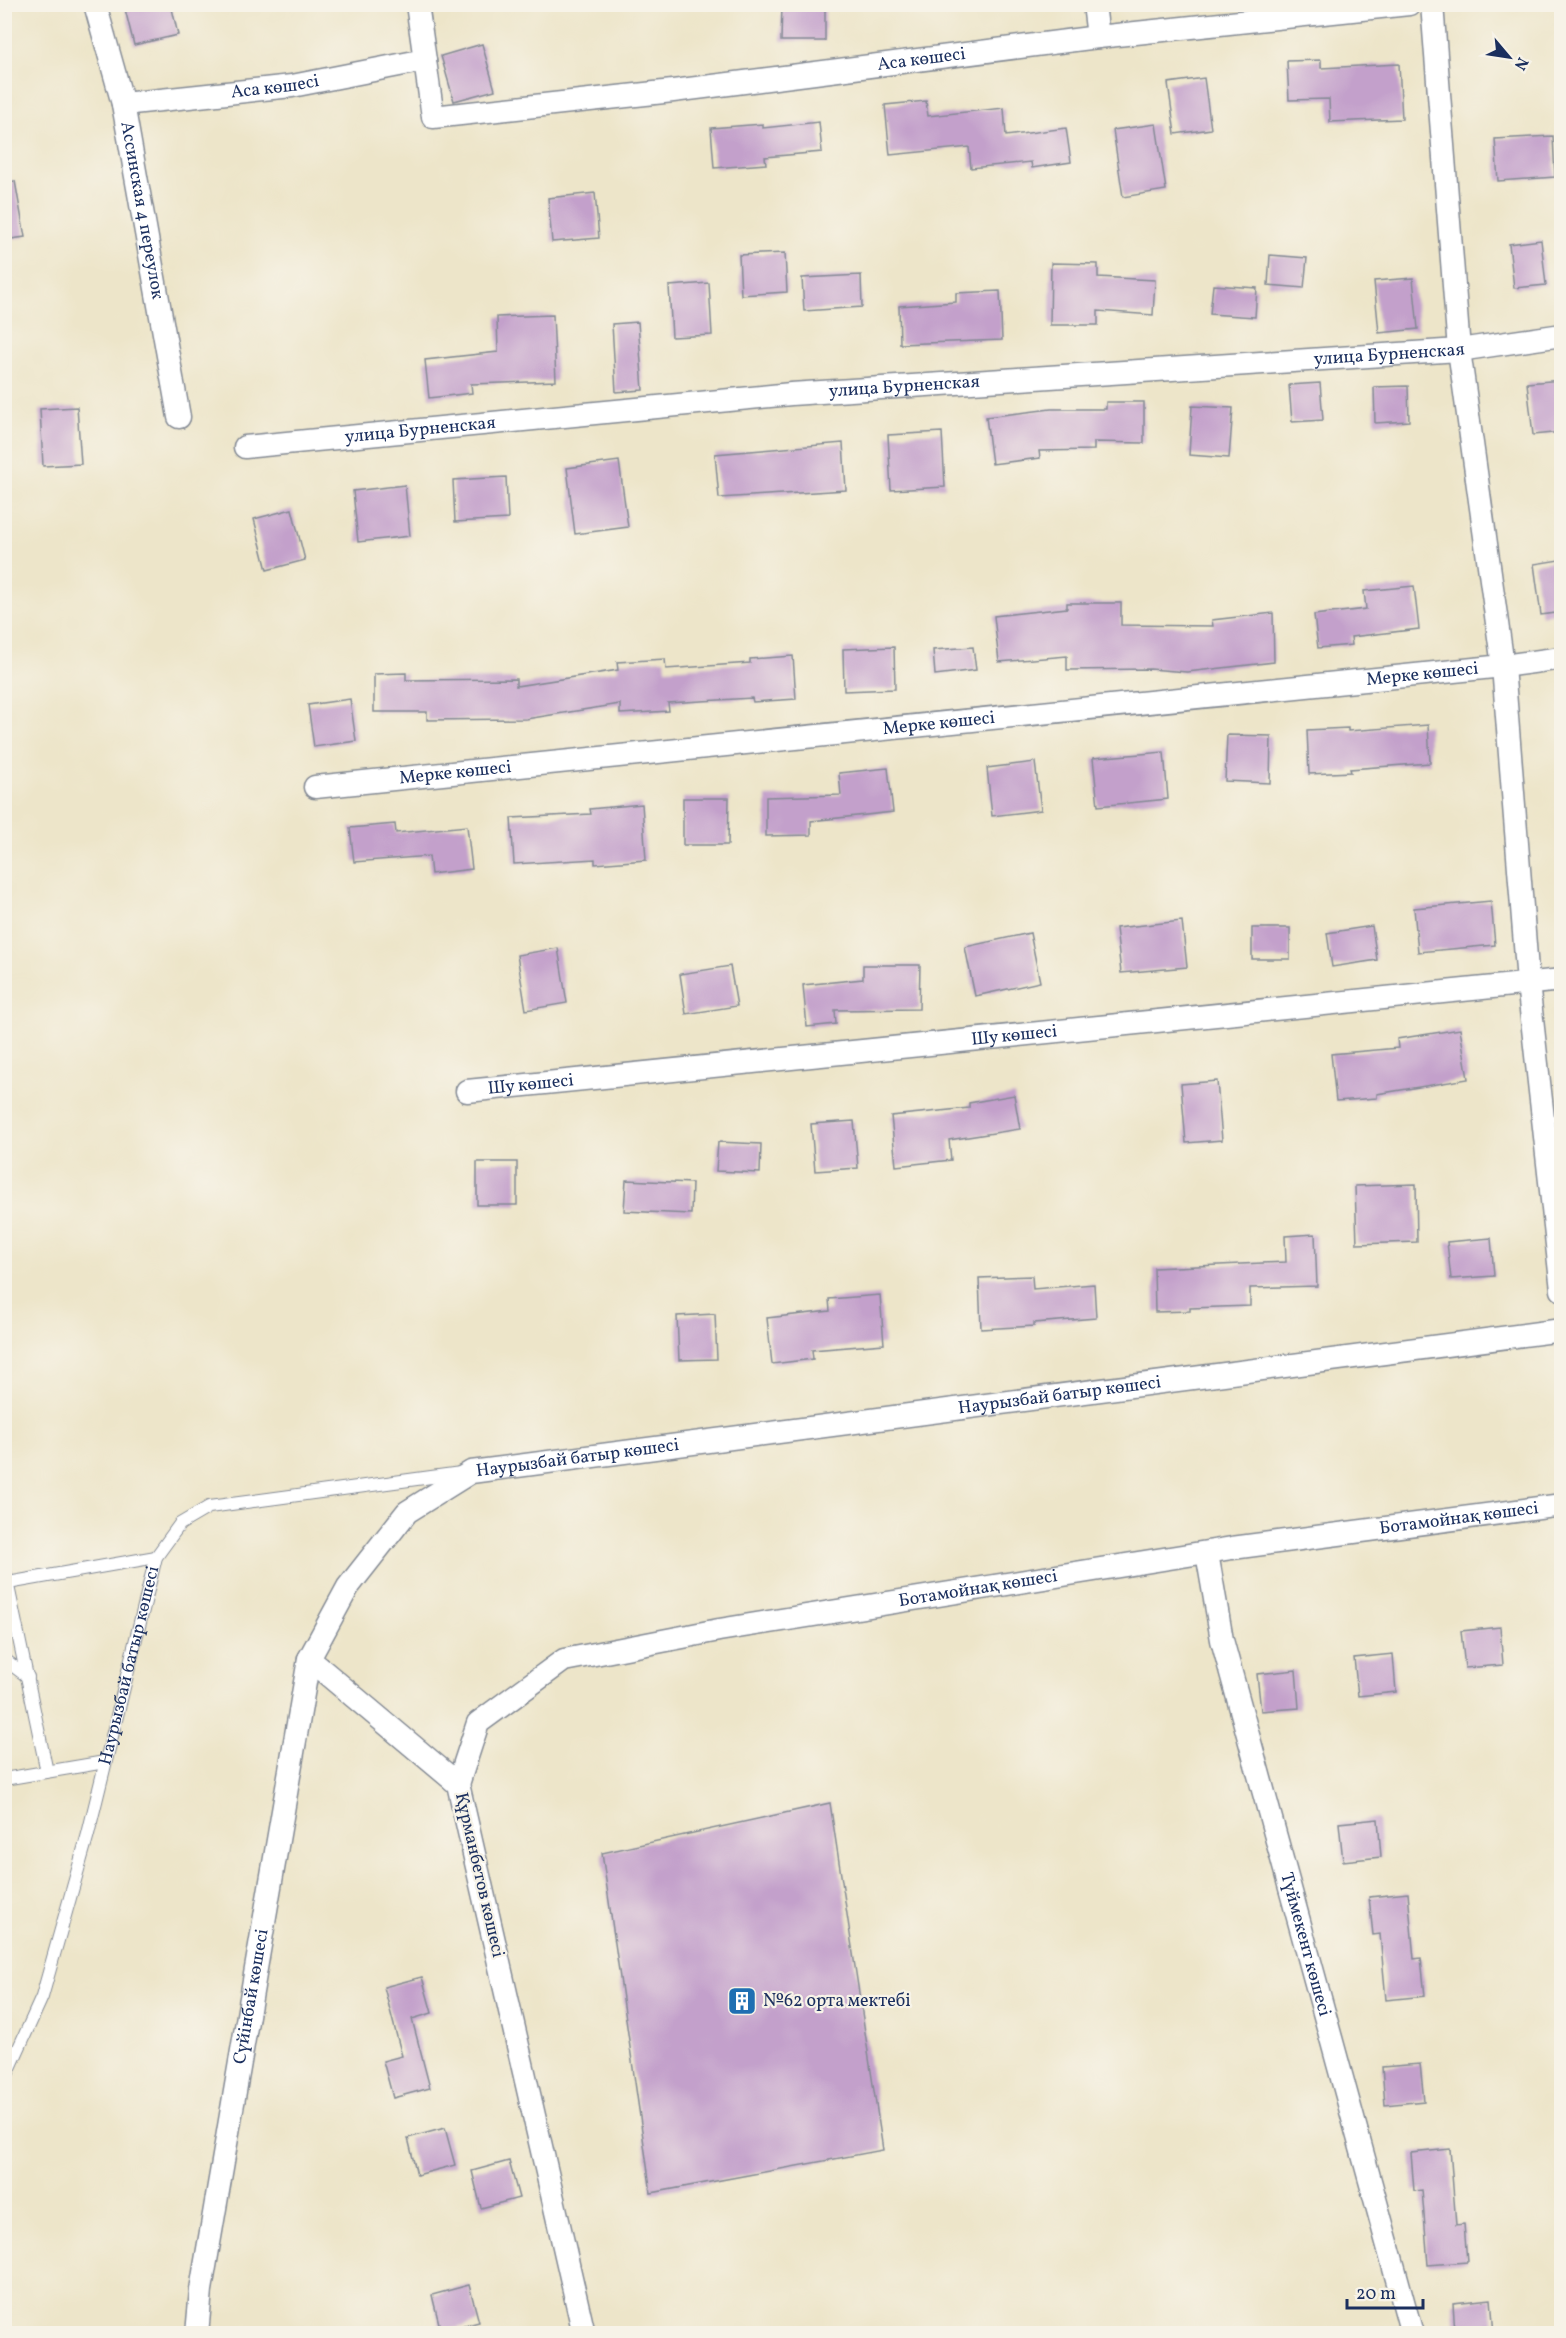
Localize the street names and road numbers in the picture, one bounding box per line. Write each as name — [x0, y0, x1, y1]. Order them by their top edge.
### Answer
street label: Аса көшесі — [876, 41, 967, 77]
street label: Аса көшесі — [230, 68, 321, 105]
street label: Ассинская 4 переулок — [114, 120, 170, 302]
street label: улица Бурненская — [1313, 337, 1466, 372]
street label: улица Бурненская — [828, 369, 981, 404]
street label: улица Бурненская — [344, 410, 497, 450]
street label: Мерке көшесі — [1365, 656, 1480, 692]
street label: Мерке көшесі — [881, 705, 996, 742]
street label: Мерке көшесі — [398, 755, 513, 791]
street label: Шу көшесі — [970, 1019, 1058, 1052]
street label: Шу көшесі — [486, 1068, 575, 1101]
street label: Наурызбай батыр көшесі — [956, 1370, 1163, 1421]
street label: Наурызбай батыр көшесі — [475, 1433, 681, 1484]
street label: Ботамойнақ көшесі — [1378, 1496, 1540, 1541]
street label: Наурызбай батыр көшесі — [93, 1563, 166, 1768]
street label: Ботамойнақ көшесі — [897, 1564, 1059, 1614]
street label: Құрманбетов көшесі — [448, 1790, 510, 1960]
street label: Түймекент көшесі — [1274, 1870, 1337, 2019]
street label: Сүйінбай көшесі — [227, 1927, 275, 2066]

